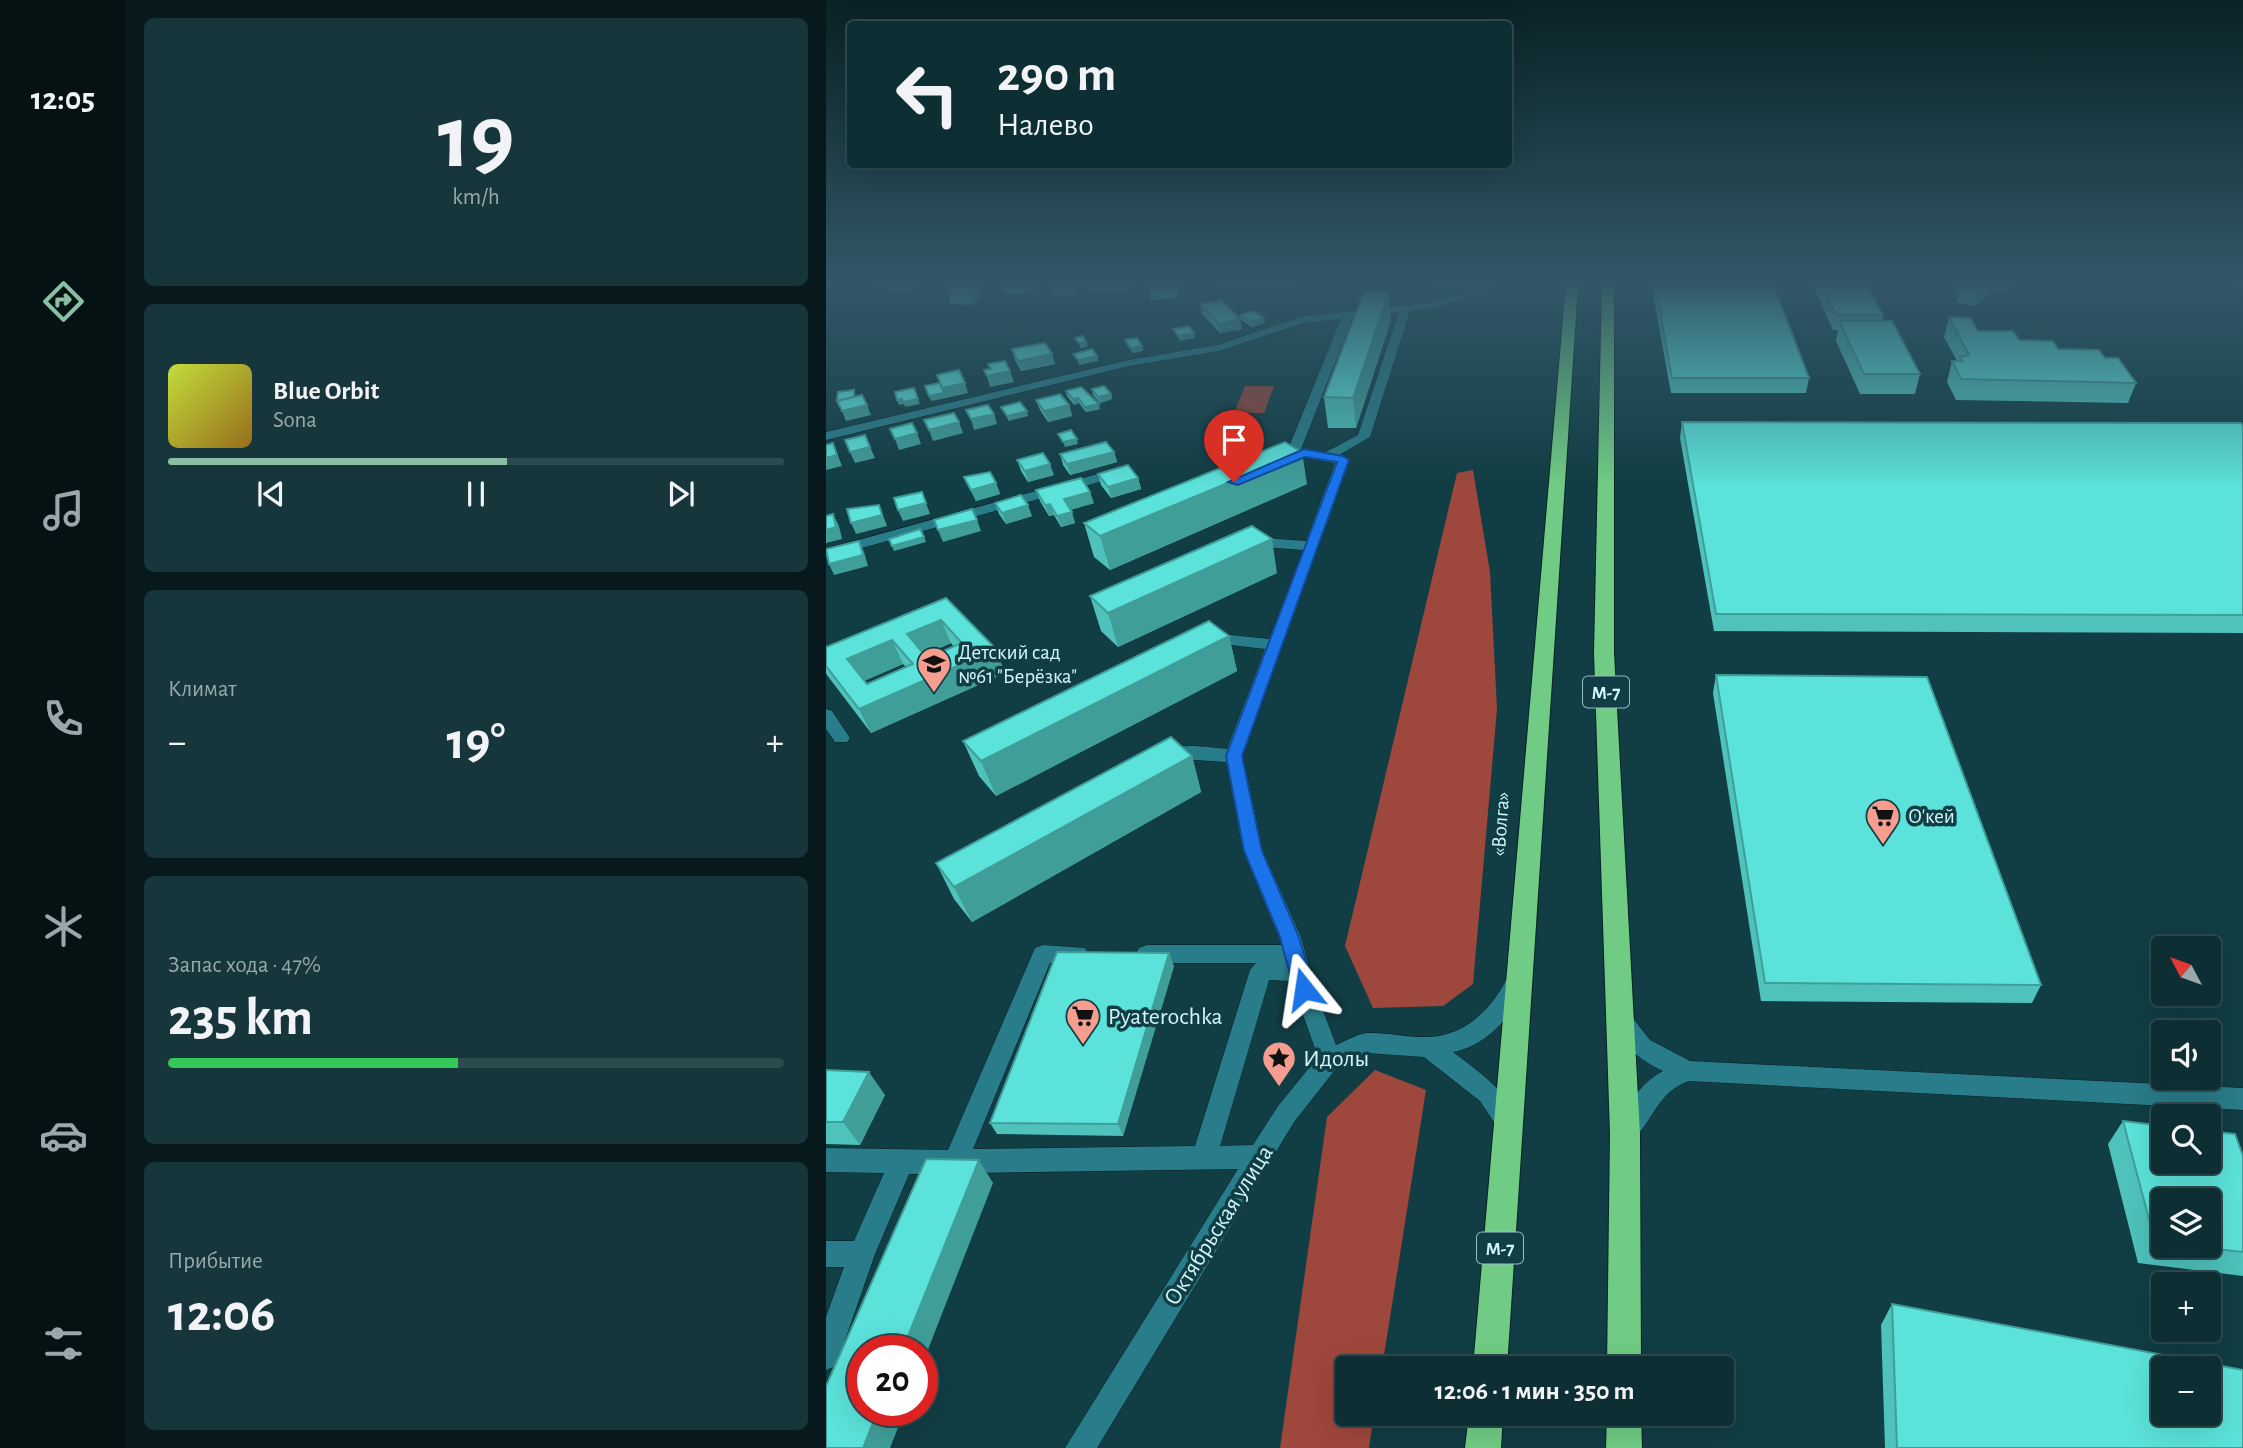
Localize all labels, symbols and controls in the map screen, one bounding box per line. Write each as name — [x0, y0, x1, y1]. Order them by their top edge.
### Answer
icon: left — [882, 49, 973, 140]
text: 290 m — [997, 51, 1116, 100]
text: 12:05 — [31, 83, 95, 115]
text: 19 — [438, 93, 514, 184]
text: Налево — [997, 109, 1094, 141]
text: km/h — [452, 186, 500, 209]
icon: directions — [39, 277, 88, 326]
text: Blue Orbit — [273, 378, 379, 404]
text: Sona — [273, 409, 317, 432]
pin — [1204, 410, 1264, 482]
icon: arrive — [1215, 421, 1253, 459]
icon: previous — [252, 475, 290, 513]
icon: pause — [457, 475, 495, 513]
icon: next — [662, 475, 700, 513]
icon: music — [39, 486, 88, 535]
place label: Детский сад №61 "Берёзка" — [958, 642, 1077, 687]
school or university icon: Детский сад №61 "Берёзка" — [915, 645, 953, 694]
road number: М-7 — [1583, 677, 1629, 708]
text: Климат — [168, 678, 237, 701]
icon: phone — [39, 694, 88, 743]
text: 19° — [446, 716, 506, 768]
text: − — [168, 724, 186, 762]
text: + — [766, 724, 784, 762]
street label: «Волга» — [1488, 791, 1513, 857]
supermarket icon: О'кей — [1864, 797, 1902, 846]
place label: О'кей — [1908, 806, 1955, 827]
icon: climate — [39, 902, 88, 951]
north arrow — [2151, 936, 2221, 1006]
map controls — [2151, 936, 2221, 1426]
position arrow — [1267, 952, 1341, 1026]
text: Запас хода · 47% — [168, 954, 321, 977]
text: 235 km — [168, 992, 313, 1044]
supermarket icon: Pyaterochka — [1064, 997, 1102, 1046]
place label: Pyaterochka — [1108, 1005, 1223, 1029]
button: sound — [2151, 1020, 2221, 1090]
place icon: Идолы — [1260, 1039, 1298, 1088]
place label: Идолы — [1303, 1047, 1369, 1071]
button: search — [2151, 1104, 2221, 1174]
icon: car — [39, 1111, 88, 1160]
street label: Октябрьская улица — [1160, 1141, 1278, 1310]
button: layers — [2151, 1188, 2221, 1258]
road number: М-7 — [1477, 1232, 1523, 1264]
text: Прибытие — [168, 1250, 263, 1273]
button: + — [2151, 1272, 2221, 1342]
text: 12:06 — [168, 1288, 275, 1340]
icon: filters — [39, 1319, 88, 1368]
speed limit sign: 20 — [847, 1335, 938, 1426]
button: − — [2151, 1356, 2221, 1426]
text: 12:06 · 1 мин · 350 m — [1434, 1378, 1635, 1404]

